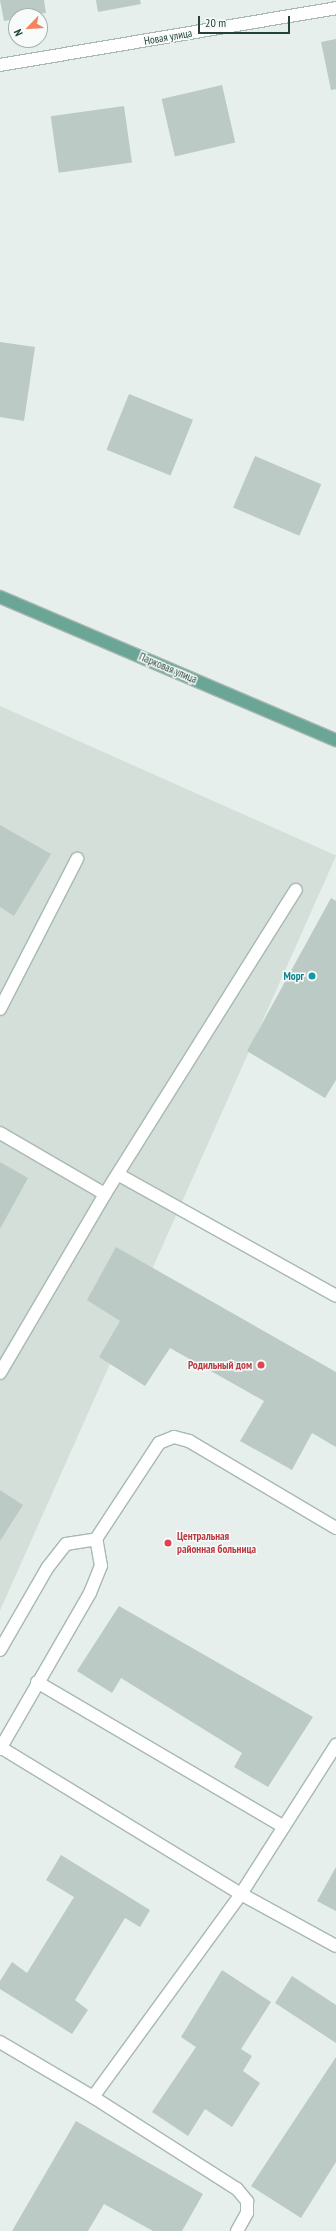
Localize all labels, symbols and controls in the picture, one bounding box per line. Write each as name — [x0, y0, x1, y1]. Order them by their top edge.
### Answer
north arrow — [8, 8, 48, 48]
scale bar — [200, 8, 292, 34]
text: 20 m — [205, 15, 226, 30]
street label: Новая улица — [143, 26, 193, 48]
text: N — [10, 27, 26, 38]
street label: Парковая улица — [137, 650, 199, 686]
place label: Морг — [283, 969, 304, 983]
marker: Морг — [307, 971, 317, 981]
place label: Родильный дом — [188, 1358, 252, 1372]
marker: Родильный дом — [255, 1359, 267, 1371]
place label: Центральная районная больница — [177, 1530, 256, 1556]
marker: Центральная районная больница — [162, 1537, 174, 1549]

